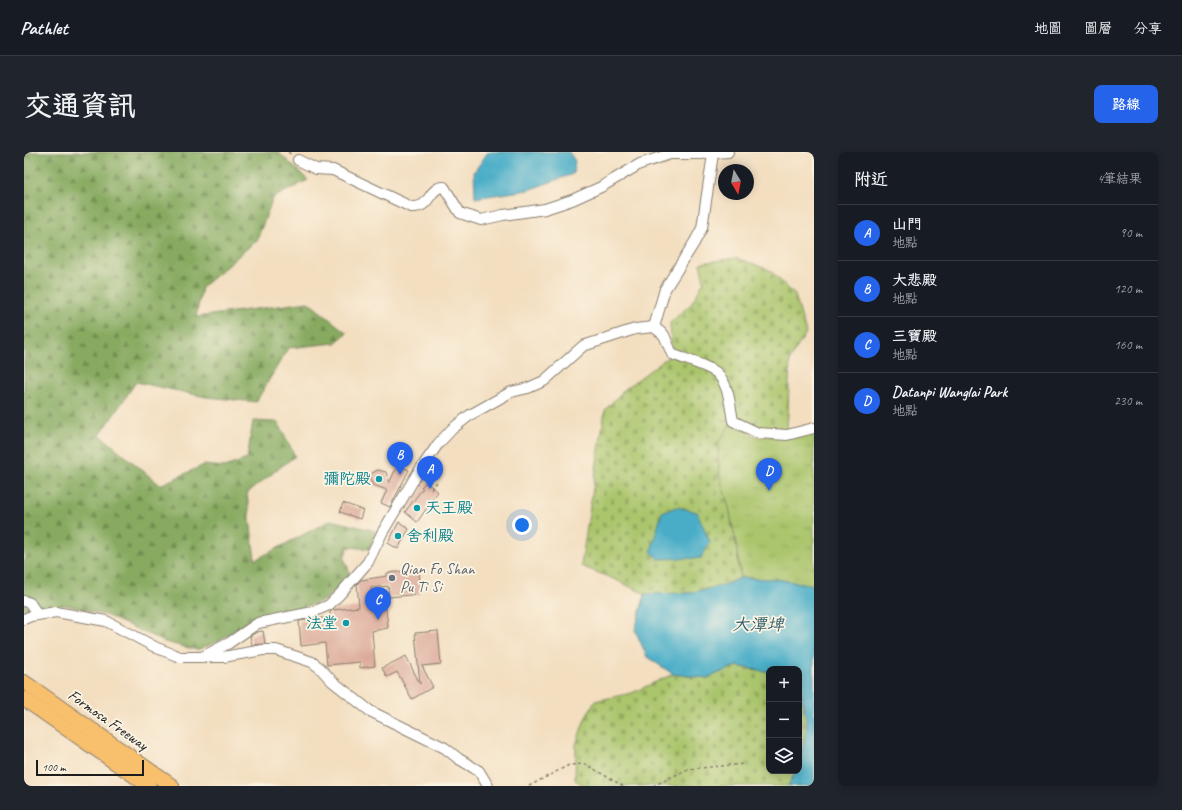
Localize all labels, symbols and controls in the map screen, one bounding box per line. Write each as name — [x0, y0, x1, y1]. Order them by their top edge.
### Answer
text: Pathlet — [20, 16, 68, 40]
text: 地圖 — [1034, 20, 1062, 37]
text: 圖層 — [1084, 20, 1112, 37]
text: 分享 — [1134, 20, 1162, 37]
button: 路線 — [1094, 85, 1158, 123]
text: 交通資訊 — [24, 88, 136, 123]
north arrow — [718, 164, 754, 200]
text: 附近 — [854, 169, 888, 190]
text: 4筆結果 — [1097, 171, 1142, 187]
text: 山門 — [892, 215, 922, 234]
text: A — [864, 225, 870, 241]
text: 90 m — [1120, 225, 1142, 241]
text: 地點 — [892, 235, 918, 251]
text: 大悲殿 — [892, 271, 937, 290]
text: B — [864, 281, 870, 297]
text: 120 m — [1114, 281, 1142, 297]
text: 地點 — [892, 291, 918, 307]
text: 三寶殿 — [892, 327, 937, 346]
text: C — [864, 337, 870, 353]
text: 160 m — [1114, 337, 1142, 353]
text: 地點 — [892, 347, 918, 363]
text: Datanpi Wanglai Park — [892, 383, 1007, 402]
text: D — [863, 393, 871, 409]
text: 230 m — [1114, 393, 1142, 409]
text: 地點 — [892, 403, 918, 419]
pin: B — [387, 442, 413, 475]
pin: A — [417, 456, 443, 489]
pin: D — [756, 458, 782, 491]
place label: 彌陀殿 — [323, 469, 371, 489]
marker: 彌陀殿 — [374, 474, 384, 484]
place label: 天王殿 — [425, 498, 473, 518]
marker: 天王殿 — [412, 503, 422, 513]
your location — [512, 515, 532, 535]
place label: 舍利殿 — [406, 526, 454, 546]
marker: 舍利殿 — [393, 531, 403, 541]
place label: Qian Fo Shan Pu Ti Si — [400, 559, 475, 597]
marker: Qian Fo Shan Pu Ti Si — [387, 573, 397, 583]
pin: C — [365, 587, 391, 620]
place label: 法堂 — [306, 613, 338, 633]
water label: 大潭埤 — [733, 614, 785, 635]
marker: 法堂 — [341, 618, 351, 628]
map controls — [766, 666, 802, 774]
button: + — [766, 666, 802, 702]
street label: Formosa Freeway — [64, 685, 153, 756]
button: − — [766, 702, 802, 738]
button: layers — [766, 738, 802, 774]
scale bar — [36, 758, 144, 777]
text: 100 m — [42, 760, 66, 774]

